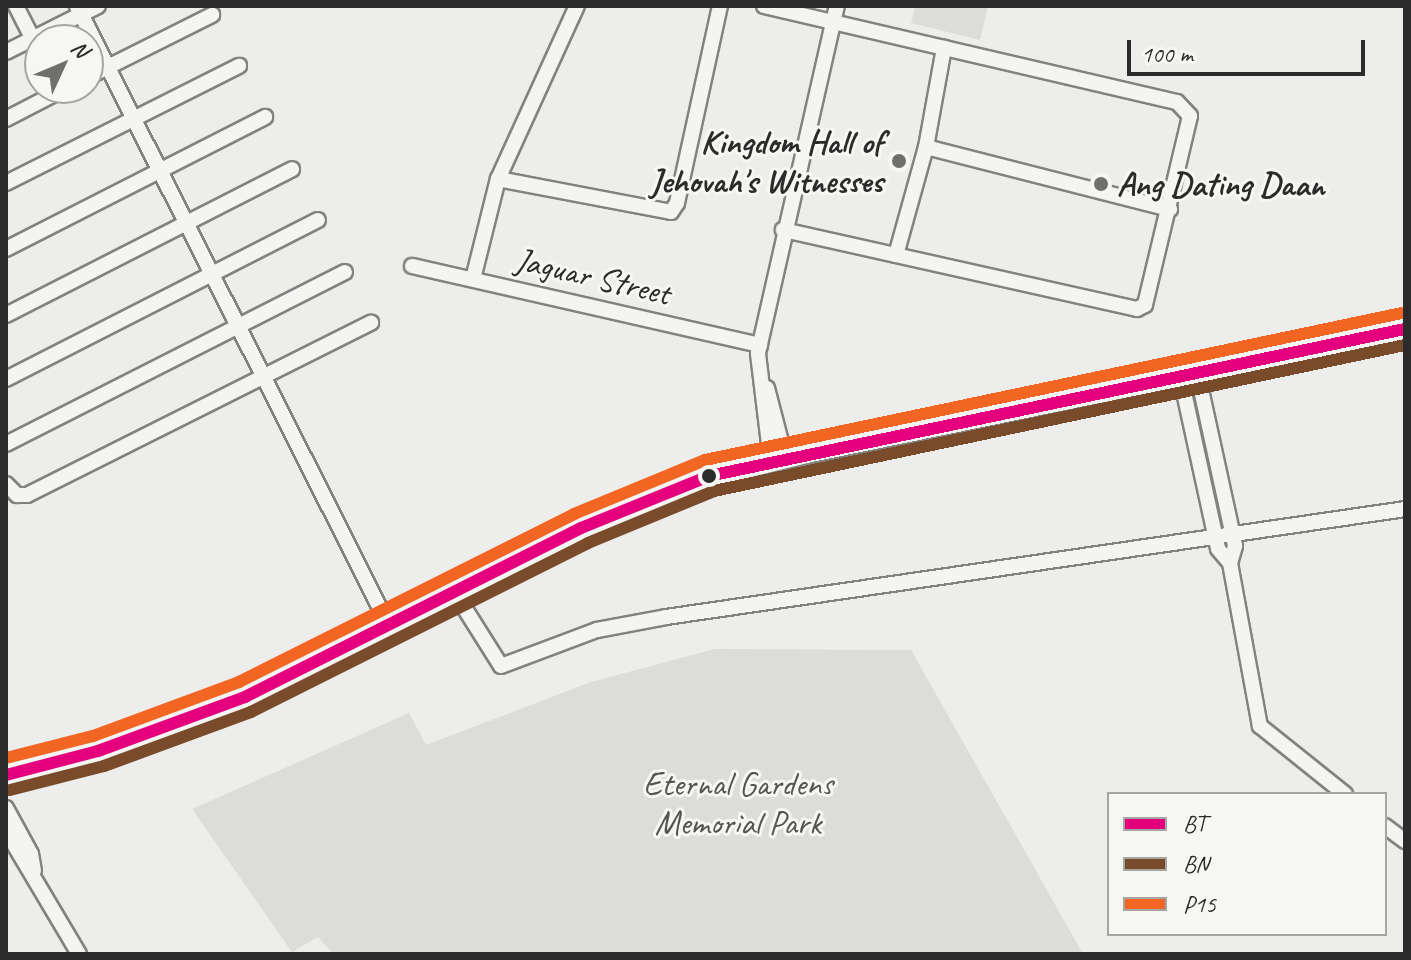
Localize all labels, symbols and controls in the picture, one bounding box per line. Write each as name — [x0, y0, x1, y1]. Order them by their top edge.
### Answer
north arrow — [24, 24, 104, 104]
scale bar — [1131, 24, 1369, 74]
text: N — [65, 34, 95, 63]
text: 100 m — [1141, 39, 1193, 69]
place label: Kingdom Hall of Jehovah's Witnesses — [650, 121, 883, 200]
marker: Kingdom Hall of Jehovah's Witnesses — [890, 152, 908, 170]
place label: Ang Dating Daan — [1117, 164, 1324, 204]
marker: Ang Dating Daan — [1092, 175, 1110, 193]
street label: Jaguar Street — [511, 238, 675, 314]
unlabelled marker — [701, 468, 717, 484]
park label: Eternal Gardens Memorial Park — [643, 763, 833, 842]
legend — [1107, 792, 1387, 936]
text: BT — [1183, 809, 1206, 839]
text: BN — [1183, 849, 1209, 879]
text: P15 — [1183, 889, 1216, 919]

